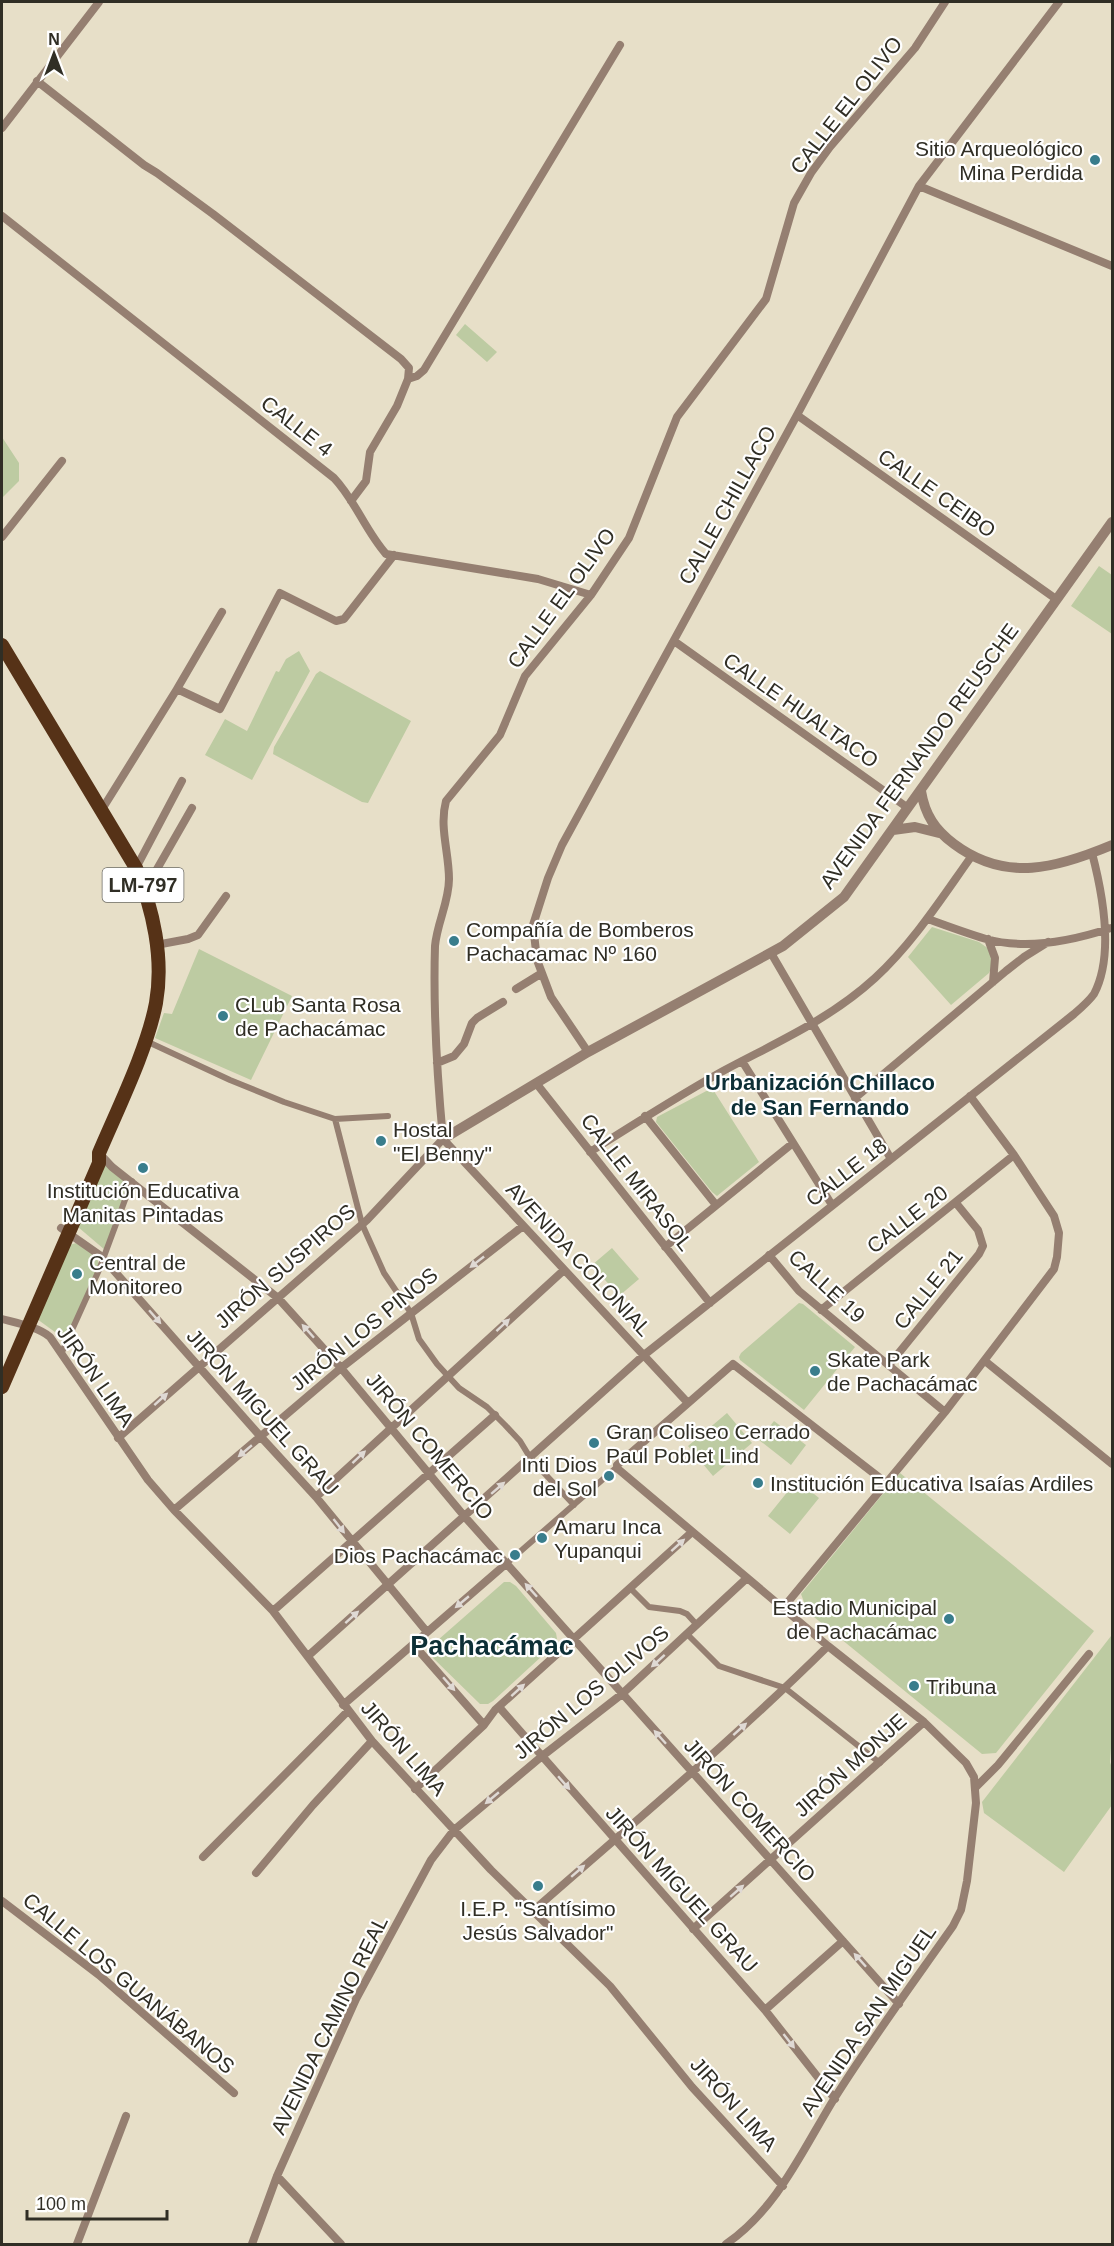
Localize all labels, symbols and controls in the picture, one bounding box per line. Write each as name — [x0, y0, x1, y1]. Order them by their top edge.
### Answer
north arrow — [24, 24, 84, 84]
text: N — [48, 31, 60, 48]
street label: CALLE EL OLIVO — [785, 32, 907, 178]
place label: Sitio Arqueológico Mina Perdida — [915, 137, 1083, 184]
marker: Sitio Arqueológico Mina Perdida — [1088, 153, 1102, 167]
street label: CALLE 4 — [257, 391, 337, 461]
street label: CALLE CHILLACO — [674, 422, 780, 588]
street label: CALLE CEIBO — [874, 444, 1000, 542]
street label: CALLE EL OLIVO — [503, 524, 619, 672]
street label: AVENIDA FERNANDO REUSCHE — [815, 619, 1023, 893]
street label: CALLE HUALTACO — [719, 648, 883, 772]
road number: LM-797 — [102, 868, 184, 902]
place label: Compañía de Bomberos Pachacamac Nº 160 — [466, 918, 694, 965]
marker: Compañía de Bomberos Pachacamac Nº 160 — [447, 934, 461, 948]
place label: CLub Santa Rosa de Pachacámac — [235, 993, 401, 1040]
marker: CLub Santa Rosa de Pachacámac — [216, 1009, 230, 1023]
district label: Urbanización Chillaco de San Fernando — [705, 1070, 935, 1120]
street label: CALLE MIRASOL — [577, 1109, 697, 1255]
place label: Hostal "El Benny" — [393, 1118, 492, 1165]
street label: CALLE 18 — [801, 1133, 891, 1211]
marker: Hostal "El Benny" — [374, 1134, 388, 1148]
marker: Institución Educativa Manitas Pintadas — [136, 1161, 150, 1175]
street label: AVENIDA COLONIAL — [502, 1177, 656, 1341]
place label: Institución Educativa Manitas Pintadas — [47, 1179, 240, 1226]
street label: CALLE 20 — [862, 1180, 952, 1258]
street label: JIRÓN SUSPIROS — [211, 1199, 359, 1333]
street label: CALLE 19 — [784, 1245, 870, 1327]
street label: CALLE 21 — [889, 1245, 967, 1333]
place label: Central de Monitoreo — [89, 1251, 186, 1298]
one-way arrow — [469, 1255, 485, 1268]
street label: JIRÓN LOS PINOS — [286, 1263, 442, 1395]
marker: Central de Monitoreo — [70, 1267, 84, 1281]
one-way arrow — [148, 1309, 161, 1324]
one-way arrow — [495, 1319, 510, 1332]
street label: JIRÓN LIMA — [53, 1321, 139, 1431]
street label: JIRÓN MIGUEL GRAU — [182, 1324, 344, 1500]
one-way arrow — [302, 1324, 315, 1339]
place label: Skate Park de Pachacámac — [827, 1348, 978, 1395]
marker: Skate Park de Pachacámac — [808, 1364, 822, 1378]
street label: JIRÓN COMERCIO — [362, 1368, 498, 1524]
one-way arrow — [153, 1393, 168, 1406]
place label: Gran Coliseo Cerrado Paul Poblet Lind — [606, 1420, 810, 1467]
marker: Gran Coliseo Cerrado Paul Poblet Lind — [587, 1436, 601, 1450]
one-way arrow — [237, 1445, 252, 1457]
one-way arrow — [352, 1450, 367, 1464]
place label: Inti Dios del Sol — [521, 1453, 597, 1500]
marker: Inti Dios del Sol — [602, 1469, 616, 1483]
place label: Institución Educativa Isaías Ardiles — [770, 1472, 1093, 1495]
marker: Institución Educativa Isaías Ardiles — [751, 1476, 765, 1490]
one-way arrow — [490, 1482, 505, 1495]
place label: Amaru Inca Yupanqui — [554, 1515, 662, 1562]
one-way arrow — [333, 1518, 346, 1534]
marker: Amaru Inca Yupanqui — [535, 1531, 549, 1545]
one-way arrow — [670, 1539, 685, 1552]
place label: Dios Pachacámac — [334, 1544, 503, 1567]
marker: Dios Pachacámac — [508, 1548, 522, 1562]
one-way arrow — [525, 1583, 538, 1598]
one-way arrow — [454, 1595, 470, 1608]
place label: Estadio Municipal de Pachacámac — [772, 1596, 937, 1643]
one-way arrow — [344, 1611, 359, 1624]
marker: Estadio Municipal de Pachacámac — [942, 1612, 956, 1626]
street label: JIRÓN LOS OLIVOS — [509, 1621, 673, 1763]
district label: Pachacámac — [410, 1631, 574, 1661]
one-way arrow — [651, 1654, 666, 1668]
place label: Tribuna — [926, 1675, 997, 1698]
one-way arrow — [442, 1677, 455, 1692]
marker: Tribuna — [907, 1679, 921, 1693]
one-way arrow — [510, 1683, 525, 1697]
street label: JIRÓN LIMA — [357, 1696, 451, 1800]
street label: JIRÓN MONJE — [789, 1709, 911, 1821]
one-way arrow — [732, 1723, 747, 1736]
one-way arrow — [654, 1730, 667, 1745]
street label: JIRÓN COMERCIO — [680, 1734, 820, 1886]
one-way arrow — [557, 1775, 570, 1790]
one-way arrow — [484, 1792, 500, 1805]
street label: JIRÓN MIGUEL GRAU — [601, 1801, 763, 1977]
one-way arrow — [570, 1865, 585, 1878]
marker: I.E.P. "Santísimo Jesús Salvador" — [531, 1879, 545, 1893]
one-way arrow — [729, 1885, 744, 1898]
street label: CALLE LOS GUANÁBANOS — [19, 1888, 239, 2078]
place label: I.E.P. "Santísimo Jesús Salvador" — [460, 1897, 616, 1944]
street label: AVENIDA CAMINO REAL — [266, 1912, 392, 2138]
street label: AVENIDA SAN MIGUEL — [796, 1920, 940, 2120]
one-way arrow — [854, 1953, 867, 1968]
one-way arrow — [783, 2033, 795, 2048]
street label: JIRÓN LIMA — [686, 2053, 782, 2155]
scale bar — [27, 2183, 166, 2221]
text: 100 m — [36, 2194, 86, 2214]

